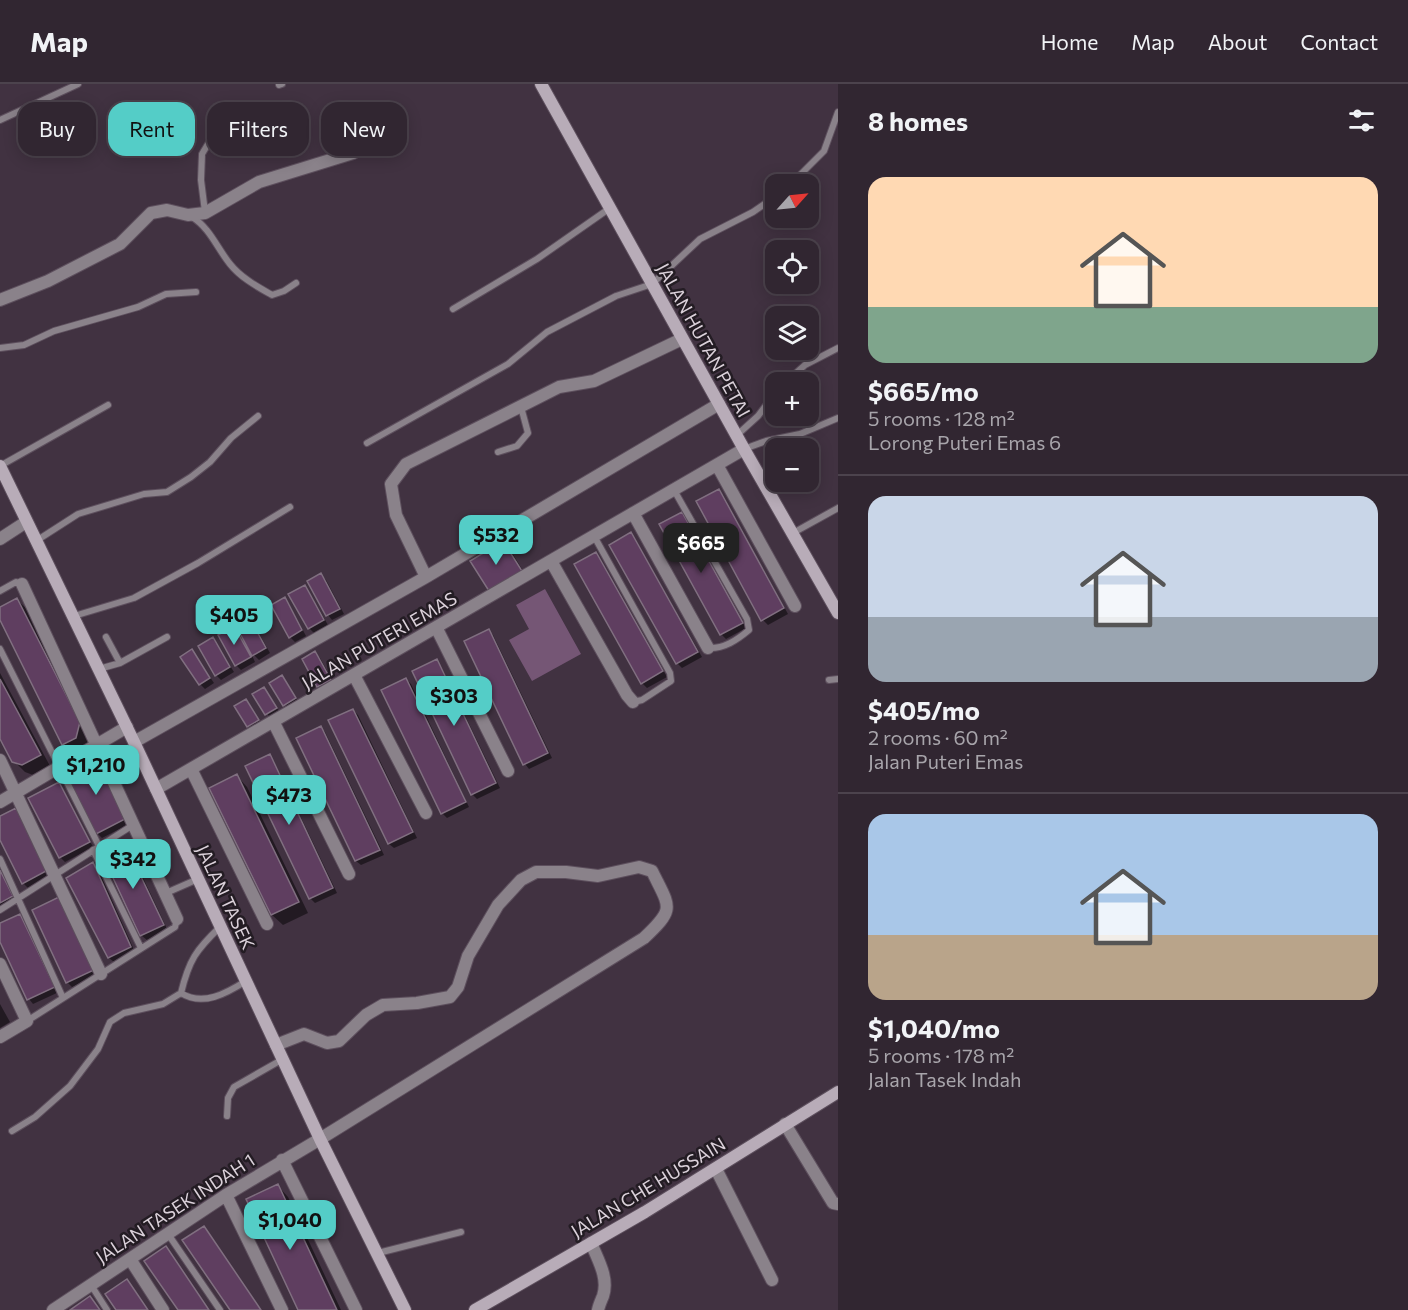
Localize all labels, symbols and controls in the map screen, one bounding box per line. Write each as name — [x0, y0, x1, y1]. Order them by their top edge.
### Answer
text: Map — [30, 24, 88, 58]
text: Home — [1041, 29, 1098, 54]
text: Map — [1131, 29, 1175, 54]
text: About — [1208, 29, 1267, 54]
text: Contact — [1300, 29, 1378, 54]
chip: Buy — [18, 102, 96, 156]
chip: Rent — [108, 102, 195, 156]
chip: Filters — [207, 102, 309, 156]
chip: New — [321, 102, 407, 156]
icon: filters — [1345, 104, 1378, 137]
text: 8 homes — [868, 105, 968, 136]
north arrow — [765, 174, 819, 228]
map controls — [765, 174, 819, 492]
icon: home — [1069, 216, 1177, 324]
button: locate — [765, 240, 819, 294]
street label: JALAN HUTAN PETAI — [652, 259, 756, 421]
button: layers — [765, 306, 819, 360]
button: + — [765, 372, 819, 426]
text: $665/mo — [868, 375, 979, 406]
text: 5 rooms · 128 m² — [868, 406, 1015, 430]
text: Lorong Puteri Emas 6 — [868, 430, 1061, 454]
button: − — [765, 438, 819, 492]
pin: $532 — [460, 515, 532, 566]
text: $532 — [473, 522, 519, 546]
pin: $665 — [665, 523, 737, 574]
text: $665 — [677, 530, 725, 554]
icon: home — [1069, 535, 1177, 643]
street label: JALAN PUTERI EMAS — [297, 587, 461, 693]
pin: $405 — [198, 595, 270, 646]
text: $405 — [210, 602, 258, 626]
pin: $303 — [418, 676, 490, 727]
text: $303 — [430, 683, 478, 707]
text: $405/mo — [868, 694, 980, 725]
text: 2 rooms · 60 m² — [868, 725, 1008, 749]
pin: $1,210 — [47, 745, 145, 796]
text: Jalan Puteri Emas — [868, 749, 1023, 773]
text: $1,210 — [66, 752, 126, 776]
pin: $473 — [253, 775, 325, 826]
text: $473 — [266, 782, 312, 806]
pin: $342 — [97, 839, 169, 890]
street label: JALAN TASEK — [192, 841, 260, 953]
text: $342 — [110, 846, 156, 870]
icon: home — [1069, 853, 1177, 961]
text: $1,040/mo — [868, 1012, 1000, 1043]
text: 5 rooms · 178 m² — [868, 1043, 1014, 1067]
text: Jalan Tasek Indah — [868, 1067, 1022, 1091]
street label: JALAN CHE HUSSAIN — [567, 1132, 729, 1242]
street label: JALAN TASEK INDAH 1 — [91, 1148, 259, 1268]
pin: $1,040 — [241, 1200, 339, 1251]
text: $1,040 — [258, 1207, 322, 1231]

